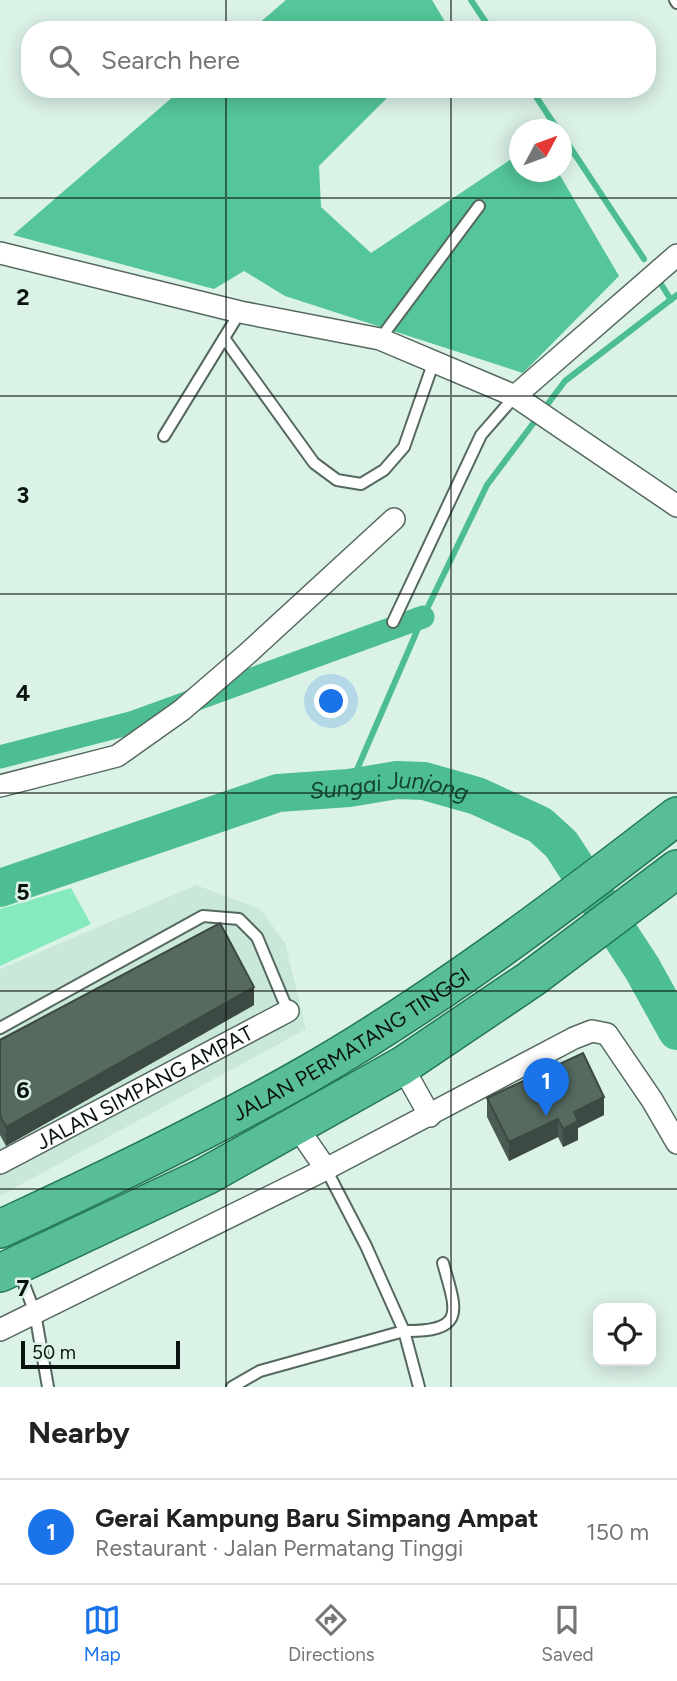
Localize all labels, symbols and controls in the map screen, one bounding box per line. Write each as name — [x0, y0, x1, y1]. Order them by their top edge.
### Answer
search box — [21, 21, 656, 98]
icon: search — [45, 41, 83, 79]
text: Search here — [101, 44, 240, 76]
north arrow — [509, 119, 572, 182]
text: 2 — [16, 283, 30, 311]
text: 3 — [17, 481, 29, 509]
text: 4 — [16, 679, 30, 707]
your location — [314, 684, 348, 718]
water label: Sungai Junjong — [309, 766, 472, 807]
text: 5 — [16, 878, 30, 906]
street label: JALAN PERMATANG TINGGI — [228, 962, 474, 1126]
street label: JALAN SIMPANG AMPAT — [32, 1019, 257, 1154]
pin: 1 — [523, 1058, 569, 1116]
text: 6 — [16, 1076, 30, 1104]
text: 7 — [17, 1274, 30, 1302]
map controls — [593, 1303, 656, 1366]
button: locate — [593, 1303, 656, 1366]
scale bar — [21, 1338, 180, 1370]
text: 50 m — [32, 1341, 76, 1364]
text: Nearby — [28, 1414, 130, 1451]
text: Gerai Kampung Baru Simpang Ampat — [95, 1502, 539, 1534]
text: 1 — [46, 1518, 56, 1546]
text: 150 m — [586, 1518, 649, 1546]
text: Restaurant · Jalan Permatang Tinggi — [95, 1534, 463, 1562]
tab: Map — [83, 1601, 121, 1666]
tab: Directions — [288, 1601, 375, 1666]
tab: Saved — [541, 1601, 594, 1666]

